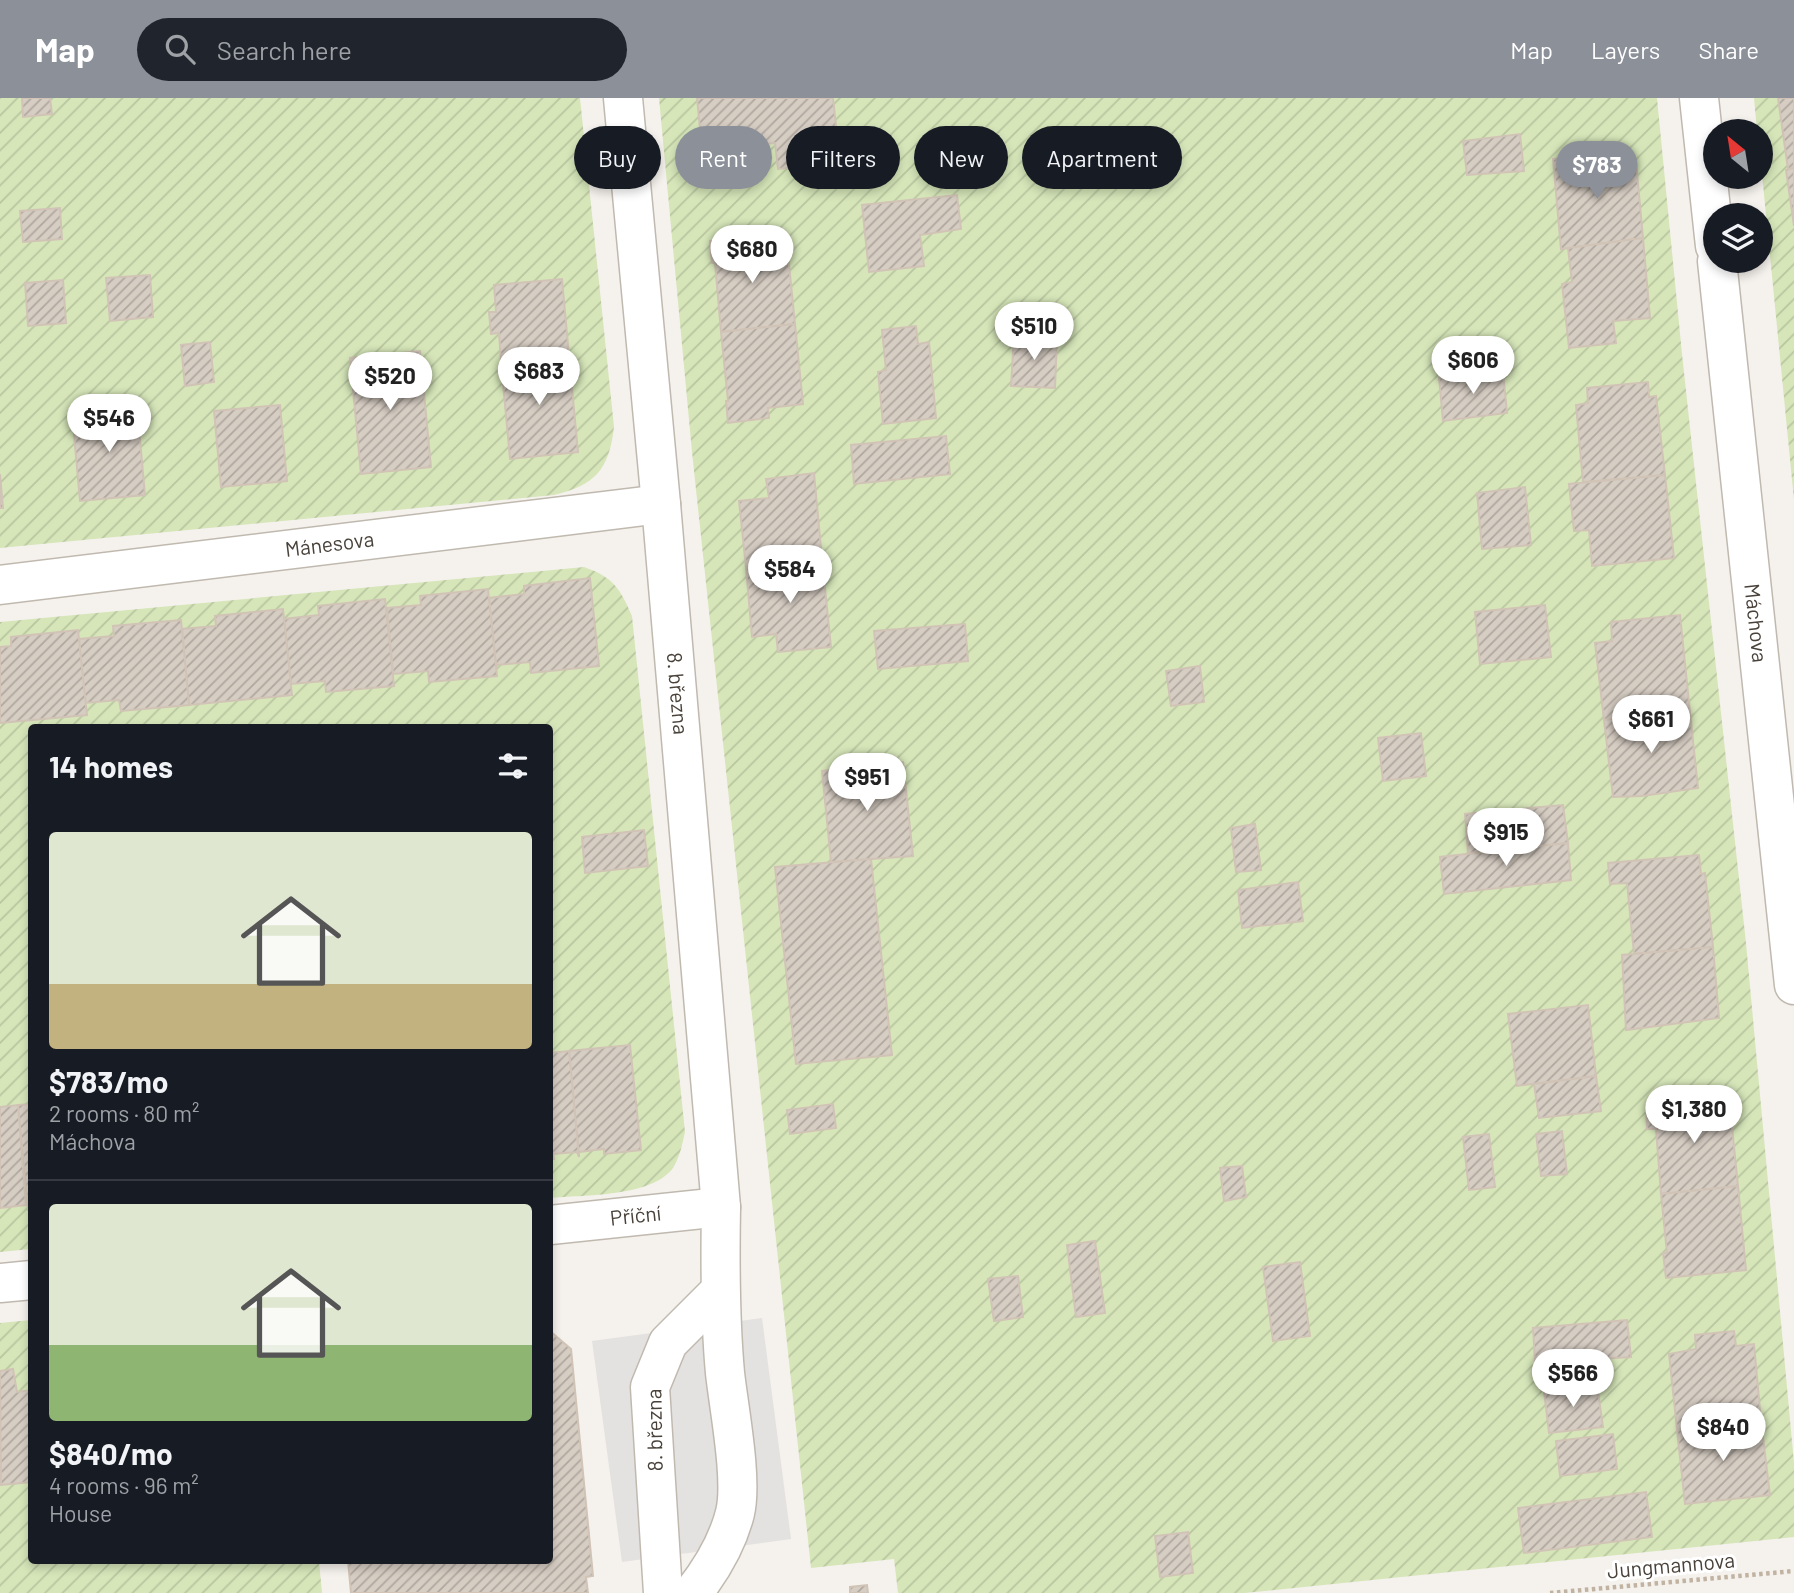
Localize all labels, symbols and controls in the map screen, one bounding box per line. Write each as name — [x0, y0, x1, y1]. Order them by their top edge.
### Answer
search box — [137, 18, 627, 81]
text: Map — [35, 29, 95, 69]
icon: search — [161, 30, 199, 68]
text: Search here — [217, 34, 352, 65]
text: Map — [1510, 35, 1553, 64]
text: Layers — [1591, 35, 1660, 64]
text: Share — [1698, 35, 1759, 64]
north arrow — [1703, 119, 1773, 189]
map controls — [1703, 119, 1773, 273]
chip: Buy — [574, 126, 661, 189]
chip: Rent — [675, 126, 772, 189]
chip: Filters — [786, 126, 900, 189]
chip: New — [914, 126, 1008, 189]
chip: Apartment — [1022, 126, 1182, 189]
pin: $783 — [1556, 141, 1638, 201]
text: $783 — [1572, 150, 1622, 178]
button: layers — [1703, 203, 1773, 273]
pin: $680 — [711, 226, 793, 285]
text: $680 — [726, 234, 778, 262]
pin: $510 — [993, 302, 1075, 362]
text: $510 — [1011, 311, 1057, 339]
pin: $606 — [1432, 336, 1514, 396]
text: $606 — [1448, 345, 1498, 373]
pin: $683 — [498, 348, 580, 407]
pin: $520 — [349, 352, 431, 412]
text: $683 — [514, 356, 564, 384]
text: $520 — [364, 361, 416, 389]
pin: $546 — [68, 394, 150, 454]
text: $546 — [83, 403, 135, 431]
street label: Mánesova — [283, 525, 375, 561]
pin: $584 — [749, 546, 831, 605]
text: $584 — [764, 554, 816, 582]
street label: Máchova — [1740, 582, 1774, 664]
street label: 8. března — [663, 651, 695, 736]
pin: $661 — [1610, 696, 1692, 755]
text: $661 — [1628, 704, 1674, 732]
icon: filters — [494, 747, 532, 785]
text: 14 homes — [49, 748, 173, 784]
pin: $951 — [826, 754, 908, 813]
text: $951 — [844, 762, 890, 790]
pin: $915 — [1465, 808, 1547, 868]
text: $915 — [1483, 817, 1529, 845]
icon: home — [228, 878, 354, 1004]
text: $783/mo — [49, 1063, 168, 1099]
pin: $1,380 — [1637, 1086, 1751, 1145]
text: $1,380 — [1661, 1094, 1727, 1122]
text: 2 rooms · 80 m² — [49, 1099, 199, 1127]
text: Máchova — [49, 1127, 136, 1155]
street label: Příční — [609, 1199, 663, 1230]
icon: home — [228, 1250, 354, 1376]
pin: $566 — [1532, 1350, 1614, 1409]
text: $566 — [1548, 1358, 1598, 1386]
street label: 8. března — [640, 1389, 667, 1472]
pin: $840 — [1682, 1404, 1764, 1463]
text: $840 — [1697, 1412, 1749, 1440]
text: $840/mo — [49, 1435, 173, 1471]
text: 4 rooms · 96 m² — [49, 1471, 199, 1499]
text: House — [49, 1499, 112, 1527]
street label: Jungmannova — [1606, 1546, 1736, 1583]

